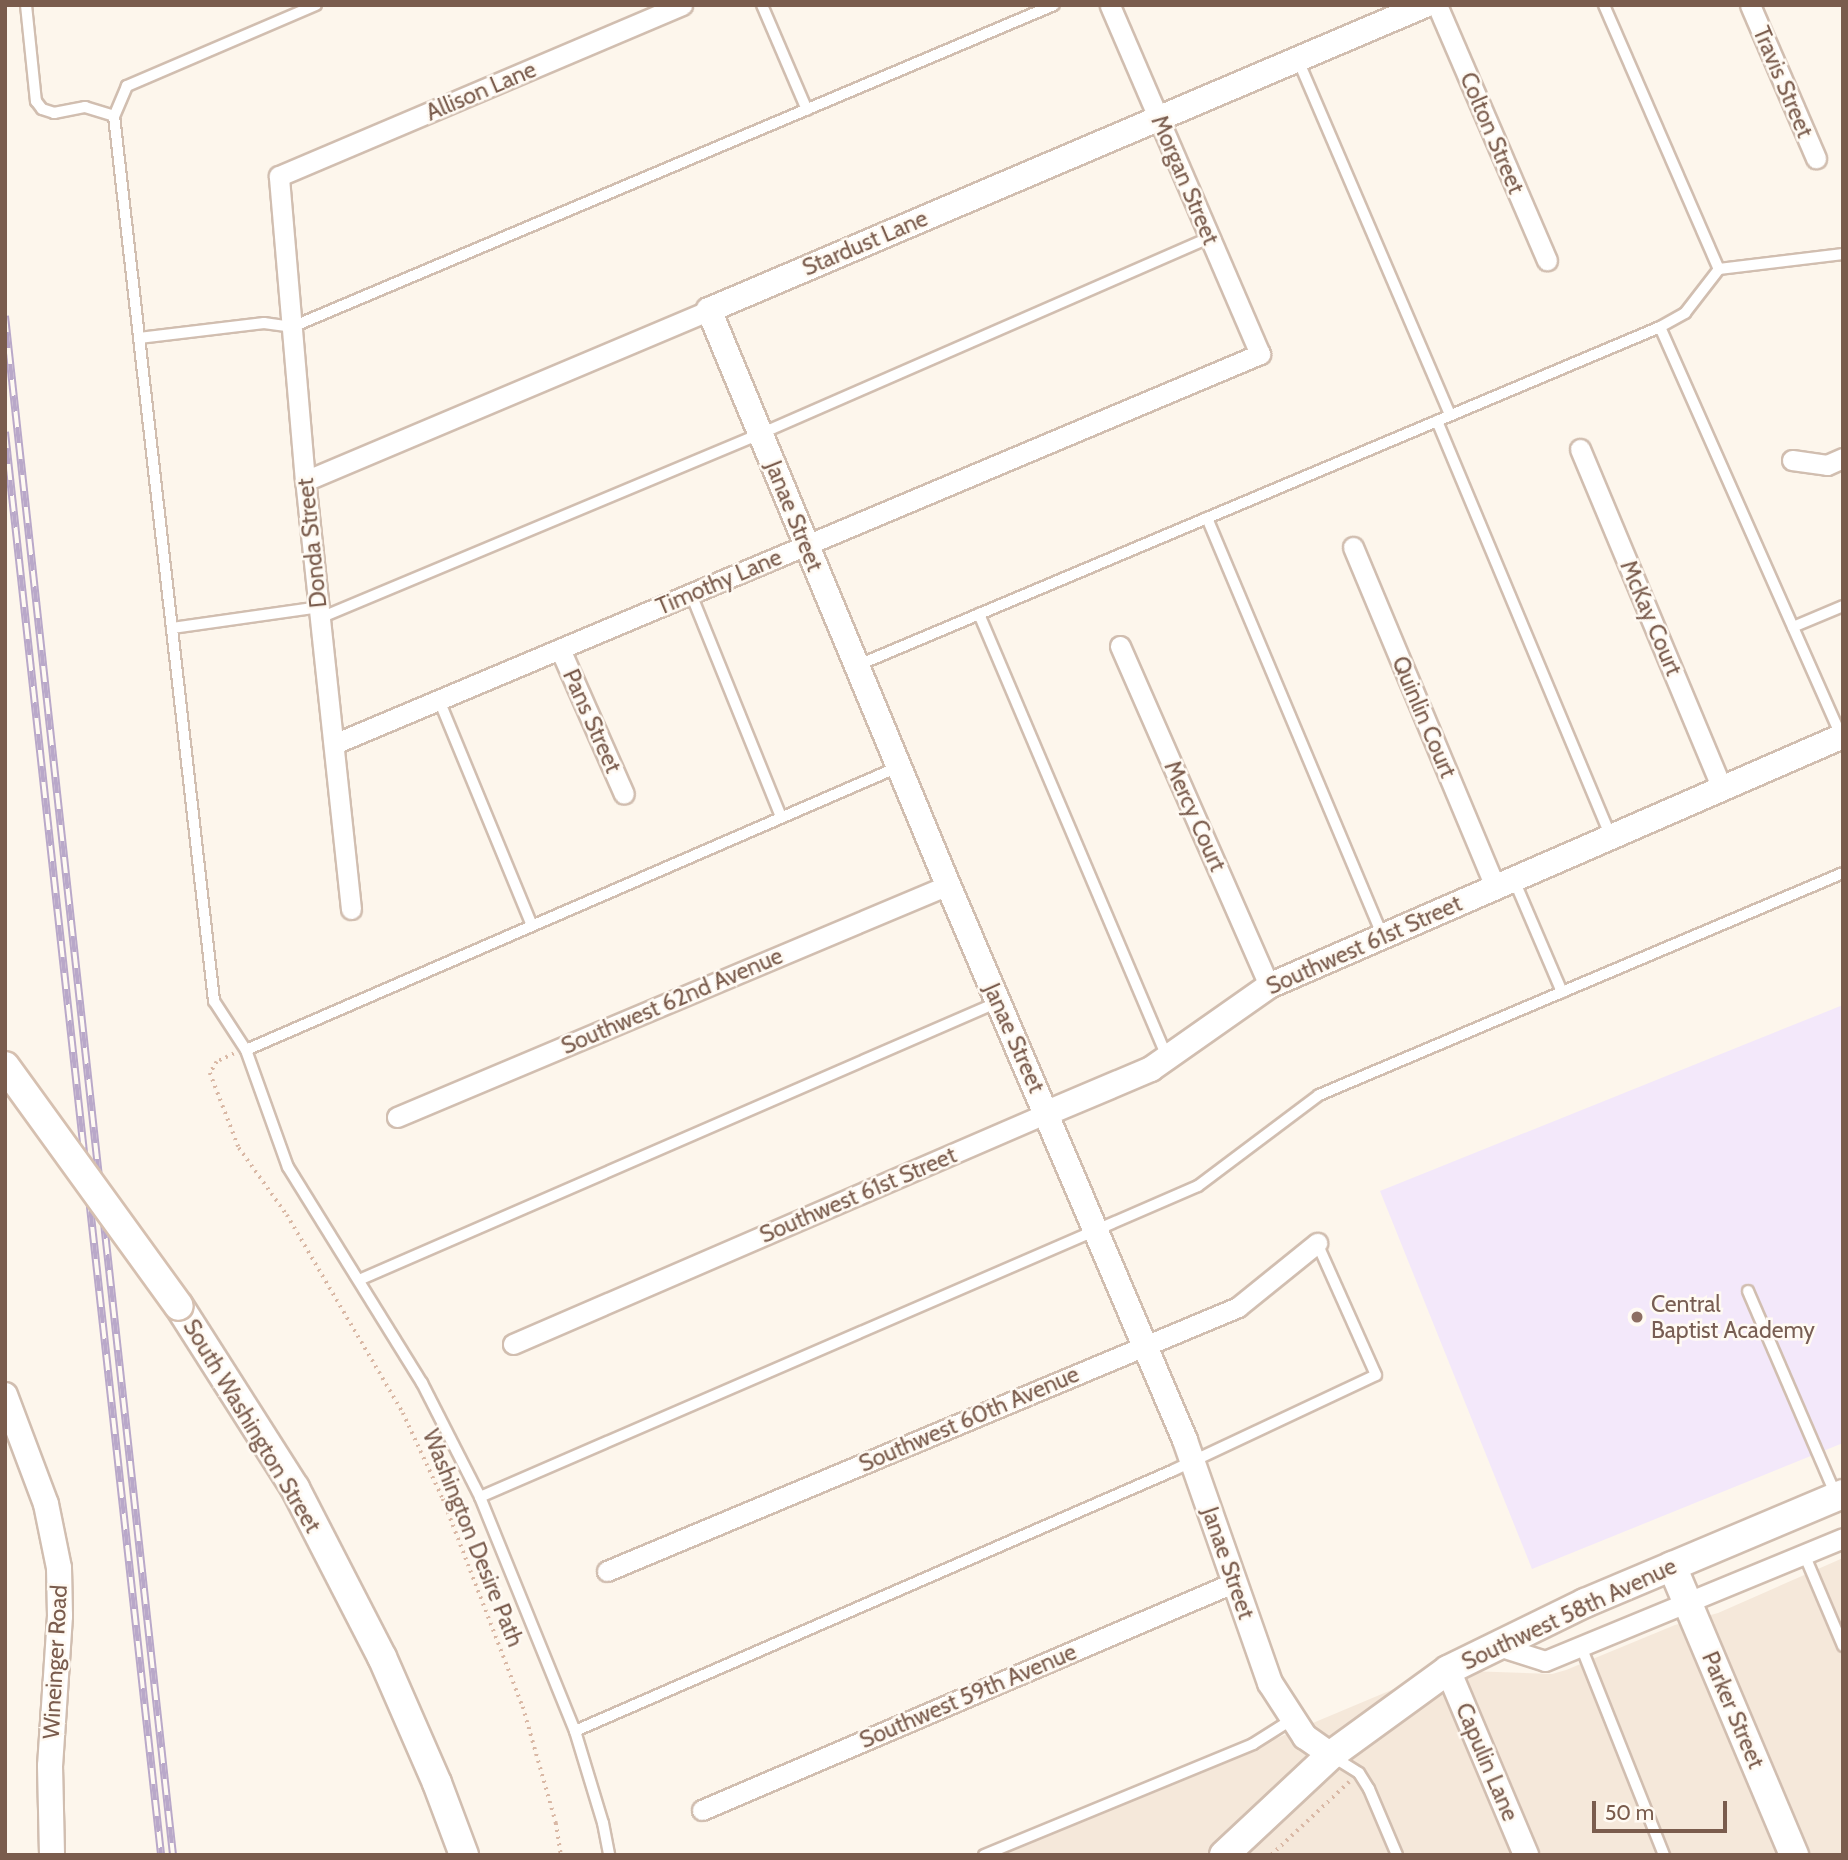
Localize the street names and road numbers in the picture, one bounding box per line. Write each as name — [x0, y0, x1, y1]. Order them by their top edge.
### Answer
street label: Travis Street — [1747, 22, 1819, 142]
street label: Allison Lane — [422, 55, 540, 127]
street label: Colton Street — [1454, 68, 1530, 198]
street label: Morgan Street — [1145, 111, 1225, 249]
street label: Stardust Lane — [798, 204, 932, 282]
street label: Janae Street — [759, 457, 829, 575]
street label: Donda Street — [291, 477, 333, 609]
street label: Timothy Lane — [652, 543, 786, 621]
street label: McKay Court — [1614, 556, 1688, 680]
street label: Quinlin Court — [1386, 652, 1462, 782]
street label: Pans Street — [557, 665, 627, 777]
street label: Mercy Court — [1158, 757, 1232, 875]
street label: Southwest 61st Street — [1262, 890, 1466, 1000]
street label: Southwest 62nd Avenue — [557, 942, 787, 1060]
street label: Janae Street — [978, 979, 1050, 1097]
street label: Southwest 61st Street — [756, 1141, 960, 1249]
street label: South Washington Street — [177, 1314, 327, 1538]
street label: Southwest 60th Avenue — [855, 1360, 1083, 1478]
street label: Washington Desire Path — [417, 1425, 529, 1651]
street label: Janae Street — [1196, 1503, 1260, 1623]
street label: Southwest 58th Avenue — [1457, 1552, 1681, 1676]
street label: Wineinger Road — [37, 1584, 73, 1740]
street label: Southwest 59th Avenue — [855, 1638, 1081, 1754]
street label: Parker Street — [1696, 1647, 1770, 1773]
street label: Capulin Lane — [1450, 1699, 1524, 1825]

